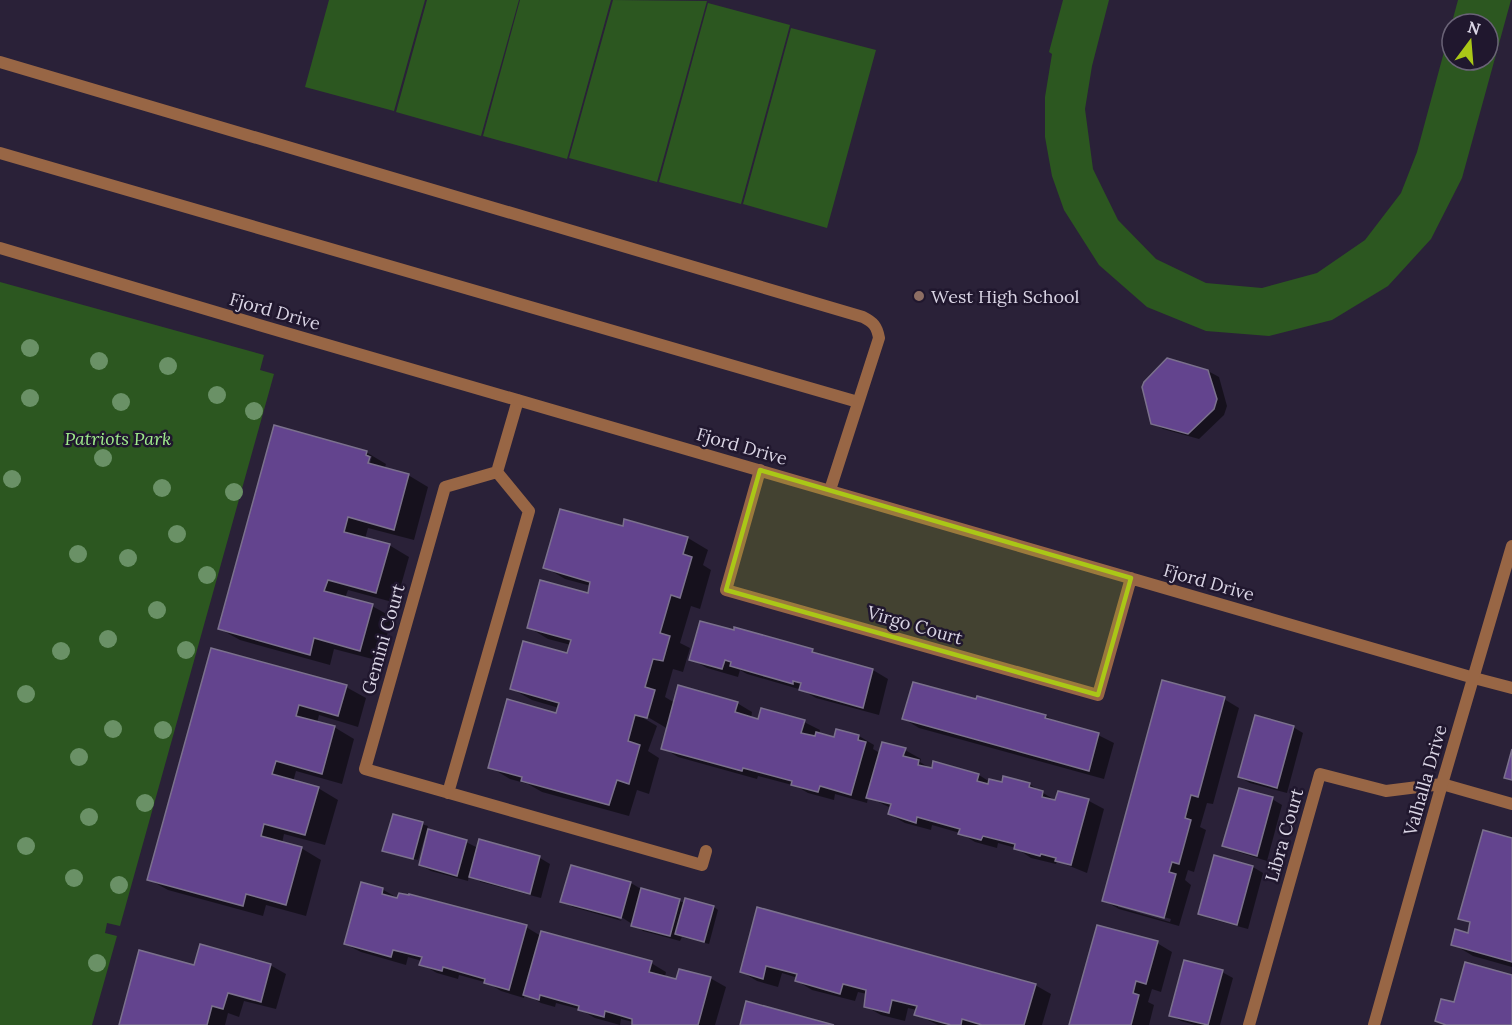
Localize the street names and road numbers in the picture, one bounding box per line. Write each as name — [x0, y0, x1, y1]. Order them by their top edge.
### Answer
street label: Fjord Drive — [227, 287, 323, 335]
street label: Fjord Drive — [694, 422, 790, 470]
street label: Fjord Drive — [1161, 558, 1257, 606]
street label: Gemini Court — [356, 581, 410, 697]
street label: Virgo Court — [864, 600, 965, 650]
street label: Valhalla Drive — [1398, 722, 1452, 839]
street label: Libra Court — [1260, 785, 1308, 884]

